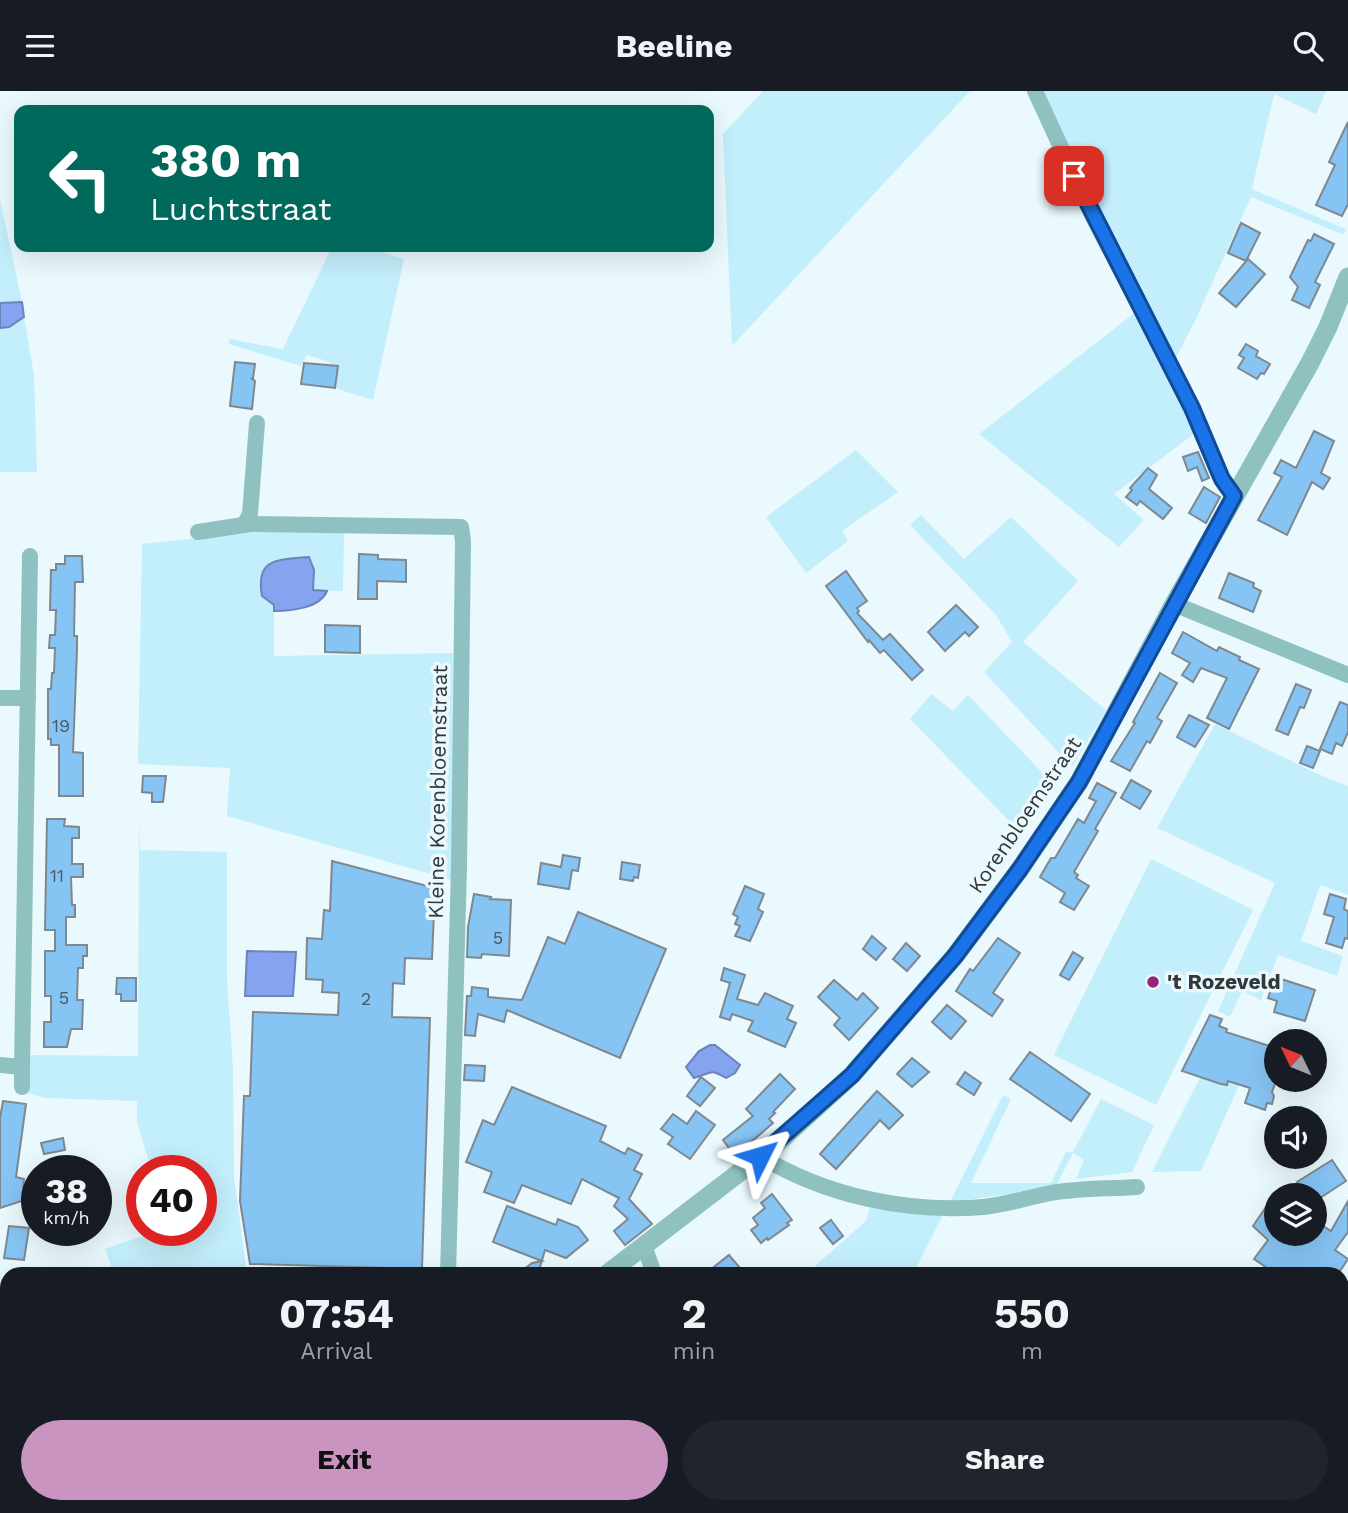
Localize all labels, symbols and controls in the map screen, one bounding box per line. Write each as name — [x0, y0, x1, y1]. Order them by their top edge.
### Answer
icon: menu — [21, 27, 59, 65]
text: Beeline — [615, 27, 733, 65]
icon: search — [1289, 27, 1327, 65]
text: 380 m — [150, 131, 301, 189]
icon: left — [35, 133, 126, 224]
pin — [1044, 146, 1104, 206]
icon: arrive — [1055, 157, 1093, 195]
text: Luchtstraat — [150, 190, 331, 228]
street label: Kleine Korenbloemstraat — [423, 665, 452, 919]
house number: 19 — [52, 715, 70, 736]
street label: Korenbloemstraat — [963, 732, 1086, 898]
house number: 11 — [50, 865, 64, 886]
house number: 5 — [493, 927, 503, 948]
place label: 't Rozeveld — [1167, 969, 1281, 994]
marker: 't Rozeveld — [1145, 974, 1161, 990]
house number: 5 — [59, 987, 69, 1008]
house number: 2 — [361, 988, 371, 1009]
north arrow — [1264, 1029, 1326, 1092]
map controls — [1264, 1029, 1327, 1246]
button: sound — [1264, 1106, 1327, 1169]
position arrow — [723, 1119, 797, 1193]
speed limit sign: 40 — [126, 1155, 217, 1246]
text: 38 — [45, 1170, 88, 1212]
button: layers — [1264, 1183, 1327, 1246]
text: km/h — [43, 1207, 90, 1228]
text: 07:54 — [279, 1289, 394, 1338]
text: 2 — [681, 1289, 707, 1338]
text: 550 — [994, 1289, 1070, 1338]
text: Arrival — [301, 1338, 372, 1365]
text: min — [673, 1338, 715, 1365]
text: m — [1021, 1338, 1043, 1365]
button: Exit — [21, 1420, 668, 1500]
button: Share — [682, 1420, 1328, 1500]

